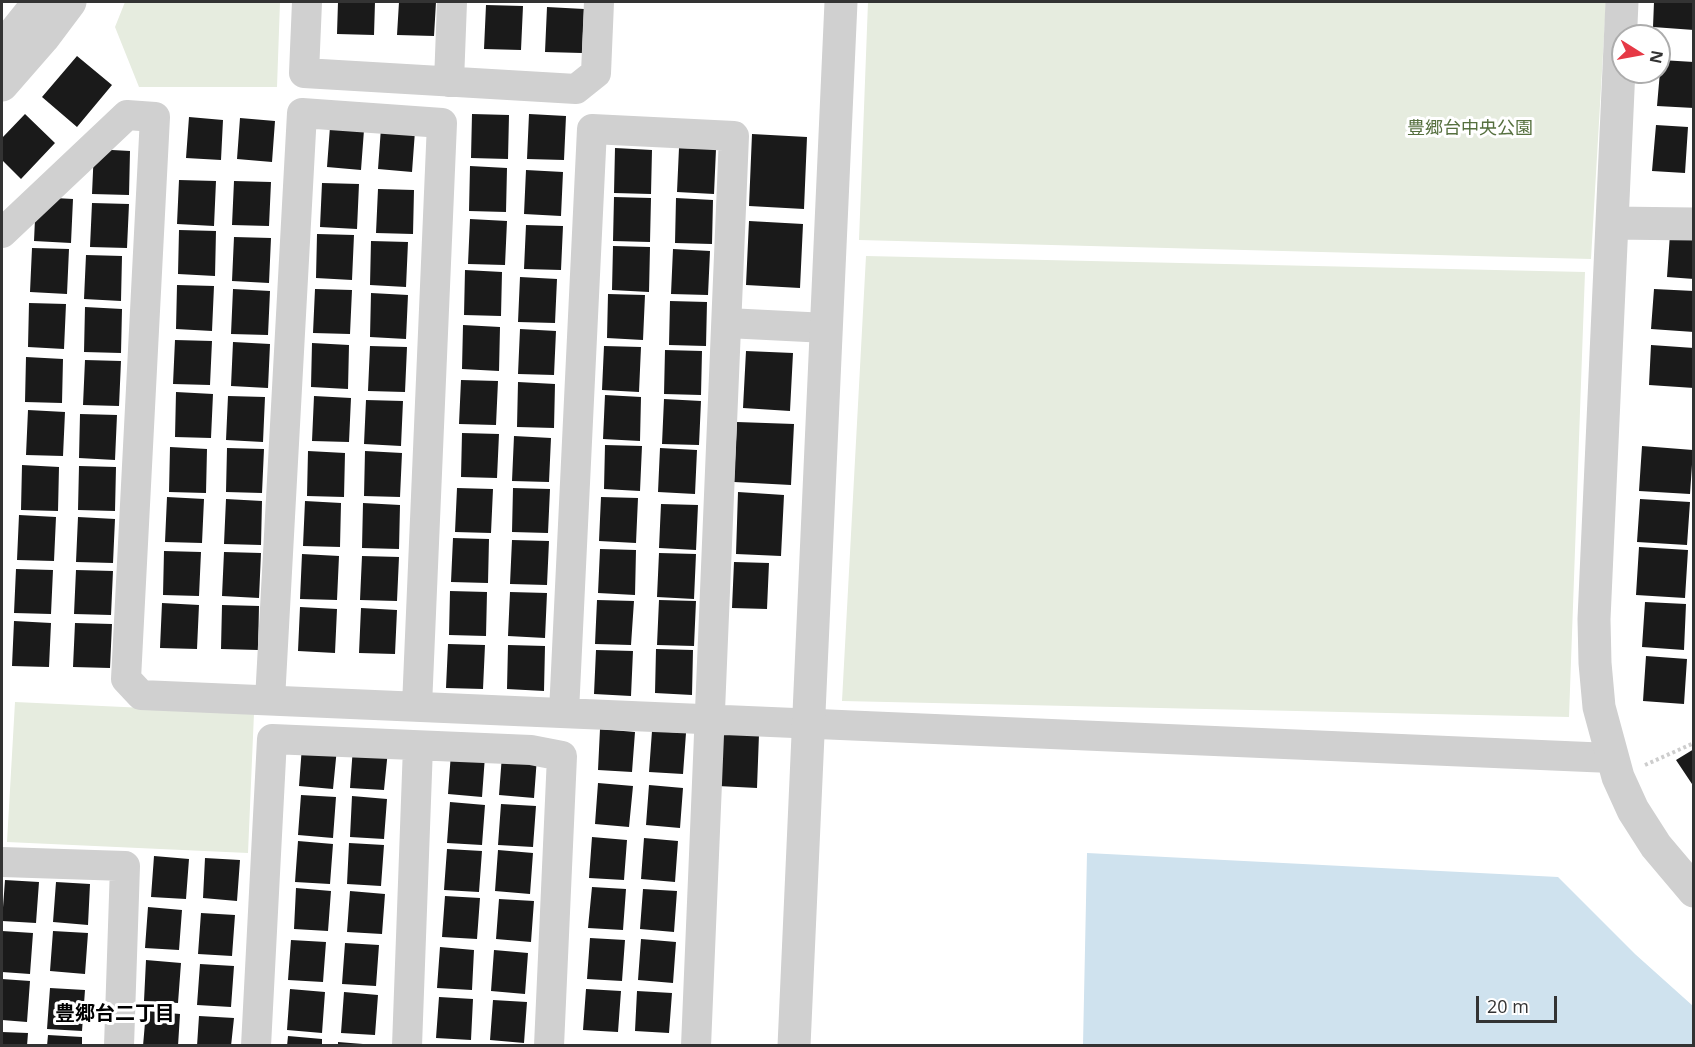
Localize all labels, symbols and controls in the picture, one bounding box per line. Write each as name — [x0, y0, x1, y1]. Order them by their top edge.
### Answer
north arrow — [1611, 24, 1671, 84]
text: N — [1645, 49, 1669, 66]
park label: 豊郷台中央公園 — [1407, 118, 1533, 140]
scale bar — [1479, 984, 1560, 1022]
text: 20 m — [1487, 994, 1529, 1018]
district label: 豊郷台二丁目 — [55, 1002, 175, 1026]

